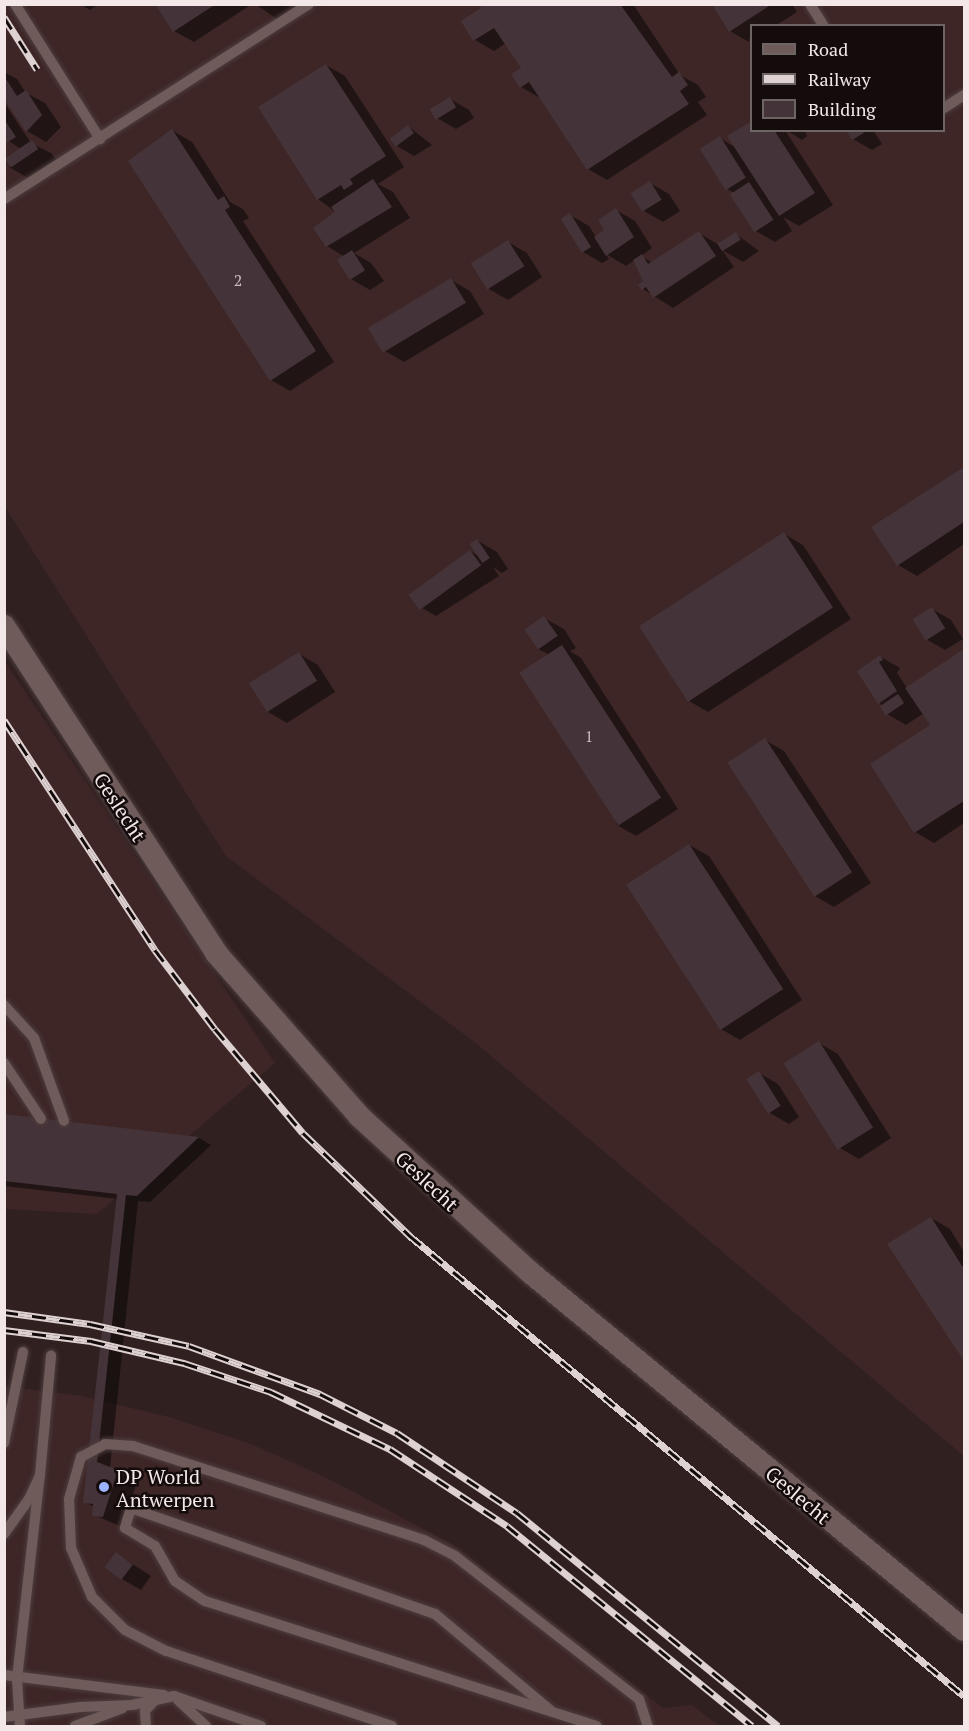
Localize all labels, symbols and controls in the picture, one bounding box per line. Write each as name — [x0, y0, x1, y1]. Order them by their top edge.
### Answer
legend — [750, 24, 945, 132]
text: Road — [808, 37, 848, 61]
text: Railway — [808, 67, 871, 91]
text: Building — [808, 97, 876, 121]
house number: 2 — [234, 270, 242, 290]
house number: 1 — [585, 726, 593, 746]
street label: Geslecht — [89, 768, 151, 846]
street label: Geslecht — [391, 1146, 463, 1216]
street label: Geslecht — [761, 1461, 835, 1529]
place label: DP World Antwerpen — [116, 1464, 214, 1511]
marker: DP World Antwerpen — [97, 1480, 111, 1494]

